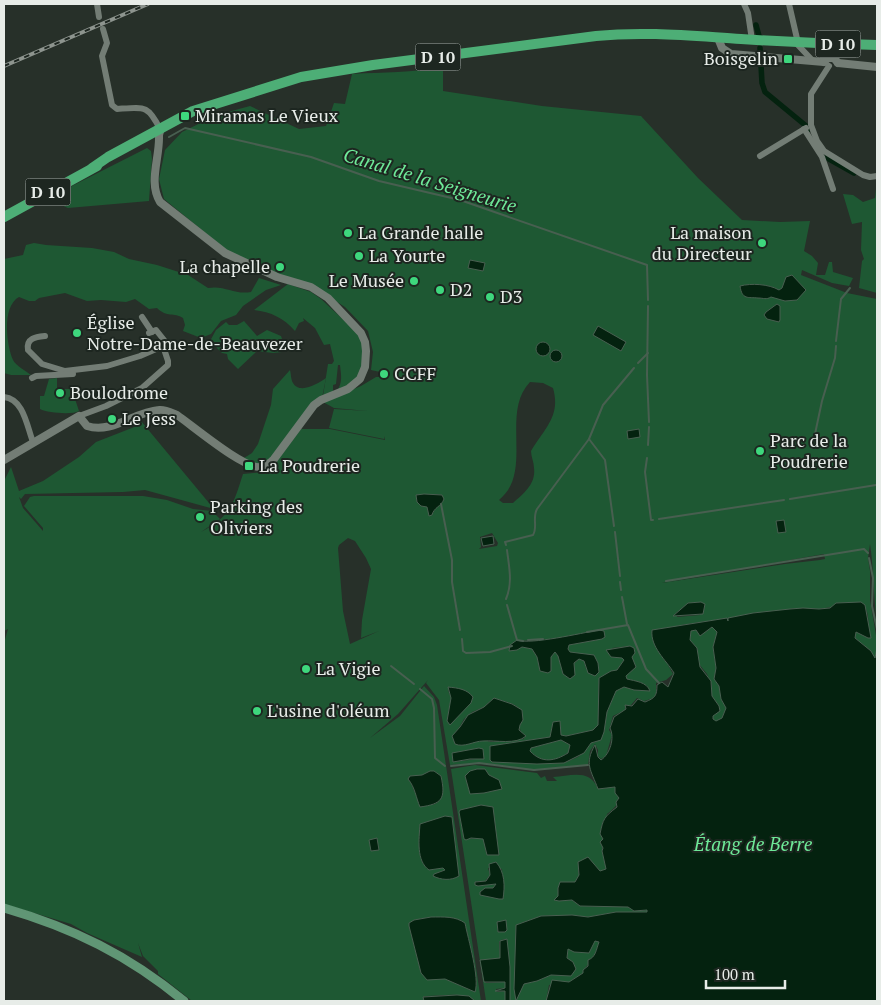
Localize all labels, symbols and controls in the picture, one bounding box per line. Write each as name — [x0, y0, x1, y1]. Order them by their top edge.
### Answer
road number: D 10 — [816, 31, 860, 58]
road number: D 10 — [416, 44, 460, 70]
place label: Boisgelin — [704, 46, 778, 70]
marker: Boisgelin — [782, 53, 794, 65]
place label: Miramas Le Vieux — [195, 103, 339, 127]
marker: Miramas Le Vieux — [179, 110, 191, 122]
water label: Canal de la Seigneurie — [341, 141, 520, 218]
road number: D 10 — [26, 178, 70, 206]
place label: La Grande halle — [358, 220, 483, 244]
place label: La maison du Directeur — [652, 220, 752, 265]
marker: La Grande halle — [342, 227, 354, 239]
marker: La maison du Directeur — [756, 237, 768, 249]
place label: La Yourte — [369, 243, 445, 267]
marker: La Yourte — [353, 250, 365, 262]
place label: La chapelle — [179, 254, 270, 278]
marker: La chapelle — [274, 261, 286, 273]
place label: Le Musée — [329, 268, 404, 292]
marker: Le Musée — [408, 275, 420, 287]
place label: D2 — [450, 277, 472, 301]
marker: D2 — [434, 284, 446, 296]
place label: D3 — [500, 284, 522, 308]
marker: D3 — [484, 291, 496, 303]
place label: Église Notre-Dame-de-Beauvezer — [87, 310, 303, 355]
marker: Église Notre-Dame-de-Beauvezer — [71, 327, 83, 339]
place label: CCFF — [394, 361, 436, 385]
marker: CCFF — [378, 368, 390, 380]
place label: Boulodrome — [70, 380, 168, 404]
marker: Boulodrome — [54, 387, 66, 399]
place label: Le Jess — [122, 406, 176, 430]
marker: Le Jess — [106, 413, 118, 425]
place label: Parc de la Poudrerie — [770, 428, 848, 473]
marker: Parc de la Poudrerie — [754, 445, 766, 457]
place label: La Poudrerie — [259, 453, 360, 477]
marker: La Poudrerie — [243, 460, 255, 472]
place label: Parking des Oliviers — [210, 494, 303, 539]
marker: Parking des Oliviers — [194, 511, 206, 523]
place label: La Vigie — [316, 656, 381, 680]
marker: La Vigie — [300, 663, 312, 675]
place label: L'usine d'oléum — [267, 698, 390, 722]
marker: L'usine d'oléum — [251, 705, 263, 717]
water label: Étang de Berre — [693, 831, 813, 856]
scale bar — [706, 958, 785, 990]
text: 100 m — [714, 964, 755, 984]

